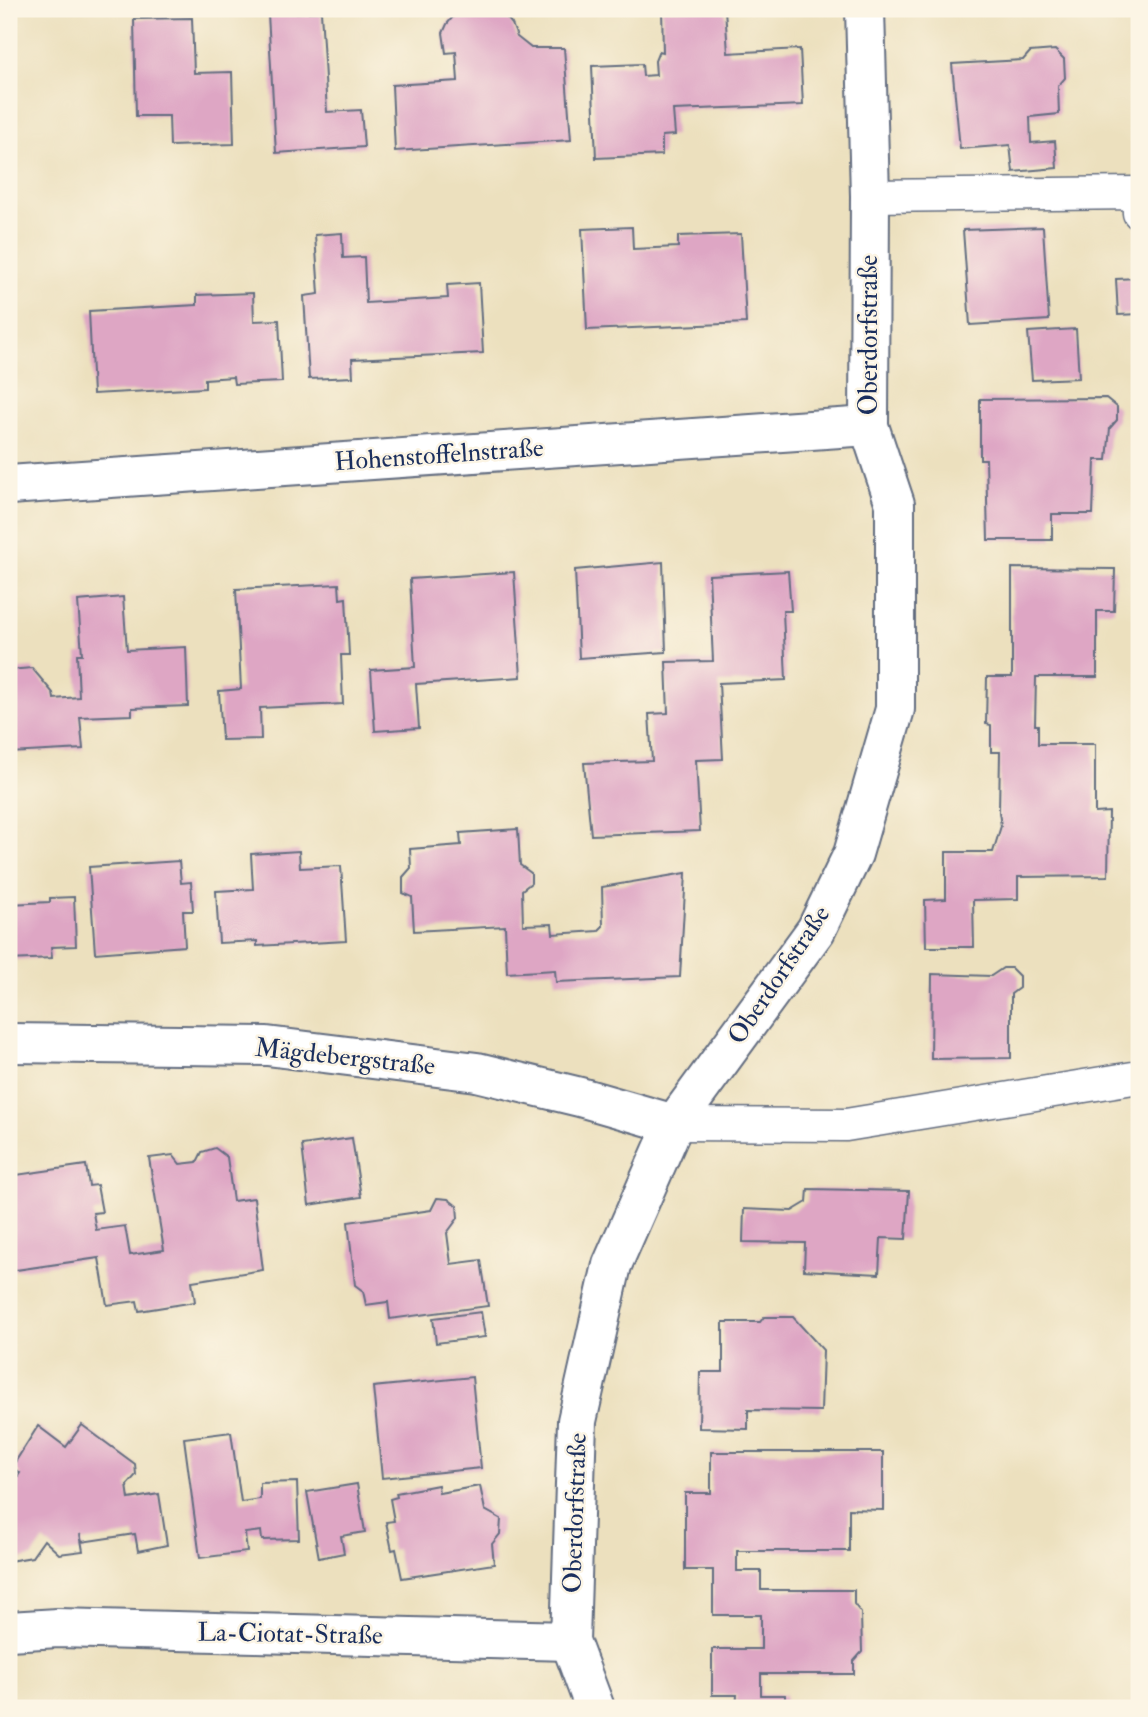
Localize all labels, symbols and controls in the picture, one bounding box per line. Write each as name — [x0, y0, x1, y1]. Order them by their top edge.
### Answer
street label: Oberdorfstraße — [853, 255, 885, 415]
street label: Hohenstoffelnstraße — [333, 432, 545, 478]
street label: Oberdorfstraße — [721, 899, 837, 1050]
street label: Mägdebergstraße — [253, 1032, 437, 1082]
street label: Oberdorfstraße — [556, 1432, 594, 1594]
street label: La-Ciotat-Straße — [197, 1616, 383, 1652]

